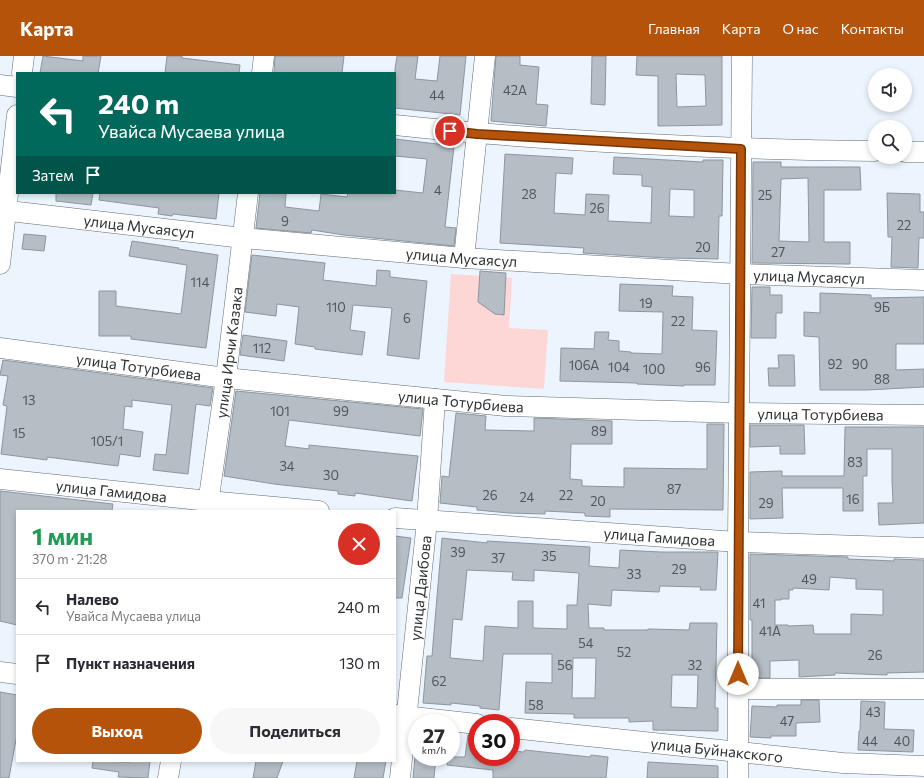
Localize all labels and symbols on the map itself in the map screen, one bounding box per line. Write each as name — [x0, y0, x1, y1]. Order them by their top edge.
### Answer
house number: 42А — [503, 82, 527, 98]
house number: 44 — [429, 87, 445, 103]
pin — [433, 114, 467, 148]
house number: 4 — [434, 182, 442, 198]
house number: 28 — [521, 186, 537, 202]
house number: 25 — [758, 187, 772, 203]
house number: 26 — [589, 200, 605, 216]
street label: улица Мусаясул — [83, 211, 196, 241]
house number: 9 — [281, 213, 289, 229]
house number: 22 — [897, 217, 911, 233]
house number: 20 — [695, 239, 711, 255]
street label: улица Мусаясул — [405, 244, 518, 270]
house number: 27 — [771, 244, 785, 260]
street label: улица Мусаясул — [753, 265, 865, 287]
house number: 114 — [191, 274, 210, 290]
street label: улица Ирчи Казака — [211, 286, 246, 419]
house number: 19 — [639, 295, 653, 311]
house number: 110 — [326, 299, 346, 315]
house number: 9Б — [874, 299, 890, 315]
house number: 6 — [403, 310, 411, 326]
house number: 22 — [671, 313, 685, 329]
house number: 112 — [253, 340, 271, 356]
street label: улица Тотурбиева — [75, 349, 203, 384]
house number: 92 — [827, 356, 843, 372]
house number: 90 — [852, 356, 868, 372]
house number: 106А — [569, 357, 599, 373]
house number: 104 — [608, 359, 630, 375]
house number: 96 — [695, 359, 711, 375]
house number: 100 — [643, 361, 665, 377]
house number: 88 — [874, 371, 890, 387]
street label: улица Тотурбиева — [397, 386, 524, 416]
house number: 13 — [23, 392, 35, 408]
house number: 101 — [270, 403, 290, 419]
house number: 99 — [333, 403, 349, 419]
street label: улица Тотурбиева — [757, 404, 884, 424]
house number: 89 — [591, 423, 607, 439]
house number: 15 — [12, 425, 26, 441]
house number: 105/1 — [91, 433, 123, 449]
house number: 83 — [847, 454, 863, 470]
house number: 34 — [279, 458, 295, 474]
house number: 30 — [323, 467, 339, 483]
street label: улица Гамидова — [55, 476, 168, 506]
house number: 87 — [667, 481, 681, 497]
house number: 26 — [482, 487, 498, 503]
house number: 22 — [559, 487, 573, 503]
house number: 24 — [520, 489, 535, 505]
house number: 16 — [846, 491, 860, 507]
house number: 20 — [590, 493, 606, 509]
house number: 29 — [758, 495, 774, 511]
street label: улица Гамидова — [603, 524, 716, 549]
street label: улица Даибова — [405, 534, 434, 642]
house number: 39 — [450, 544, 466, 560]
house number: 35 — [542, 548, 556, 564]
house number: 37 — [491, 550, 505, 566]
house number: 29 — [671, 561, 687, 577]
house number: 33 — [627, 566, 641, 582]
house number: 49 — [801, 571, 817, 587]
house number: 41 — [753, 595, 765, 611]
house number: 41А — [759, 623, 781, 639]
house number: 54 — [578, 635, 594, 651]
house number: 52 — [617, 644, 631, 660]
house number: 26 — [867, 647, 883, 663]
position arrow — [717, 653, 759, 695]
house number: 56 — [557, 657, 573, 673]
house number: 32 — [688, 657, 702, 673]
house number: 62 — [431, 673, 447, 689]
house number: 58 — [528, 697, 544, 713]
house number: 43 — [865, 704, 881, 720]
house number: 47 — [780, 713, 794, 729]
speed limit sign: 30 — [468, 714, 520, 766]
house number: 44 — [862, 733, 878, 749]
house number: 40 — [894, 733, 910, 749]
street label: улица Буйнакского — [650, 734, 784, 766]

